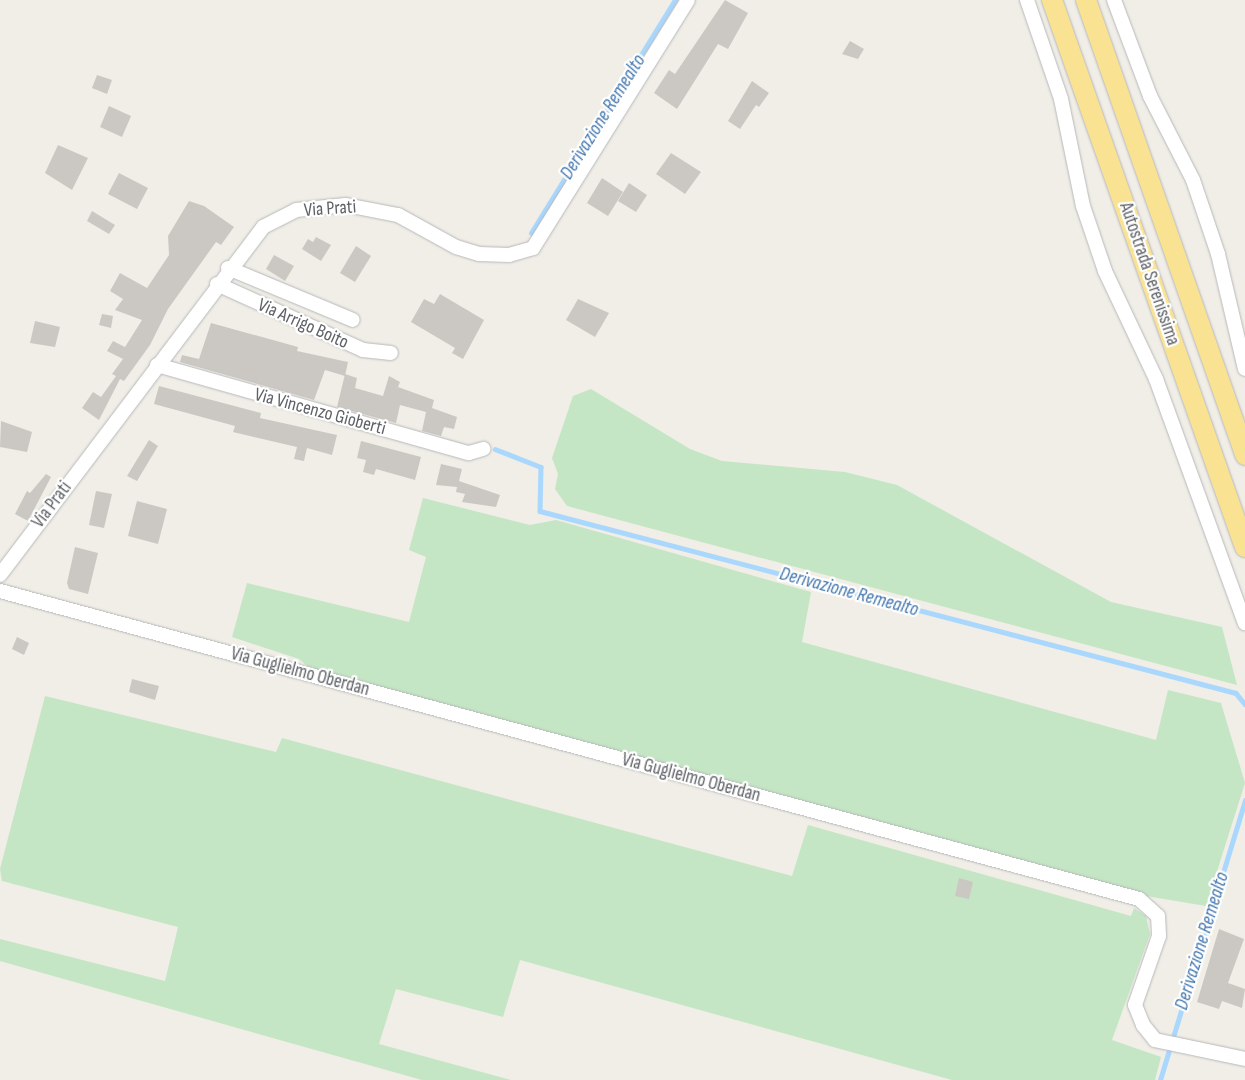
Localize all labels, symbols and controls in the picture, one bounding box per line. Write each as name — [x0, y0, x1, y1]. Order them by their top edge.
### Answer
water label: Derivazione Remealto — [555, 50, 651, 184]
street label: Via Prati — [303, 196, 357, 222]
street label: Autostrada Serenissima — [1114, 200, 1184, 348]
street label: Via Arrigo Boito — [254, 294, 352, 354]
street label: Via Vincenzo Gioberti — [252, 384, 388, 440]
street label: Via Prati — [27, 477, 77, 533]
water label: Derivazione Remealto — [777, 562, 921, 622]
street label: Via Guglielmo Oberdan — [228, 643, 372, 701]
street label: Via Guglielmo Oberdan — [619, 749, 763, 807]
water label: Derivazione Remealto — [1170, 869, 1234, 1013]

